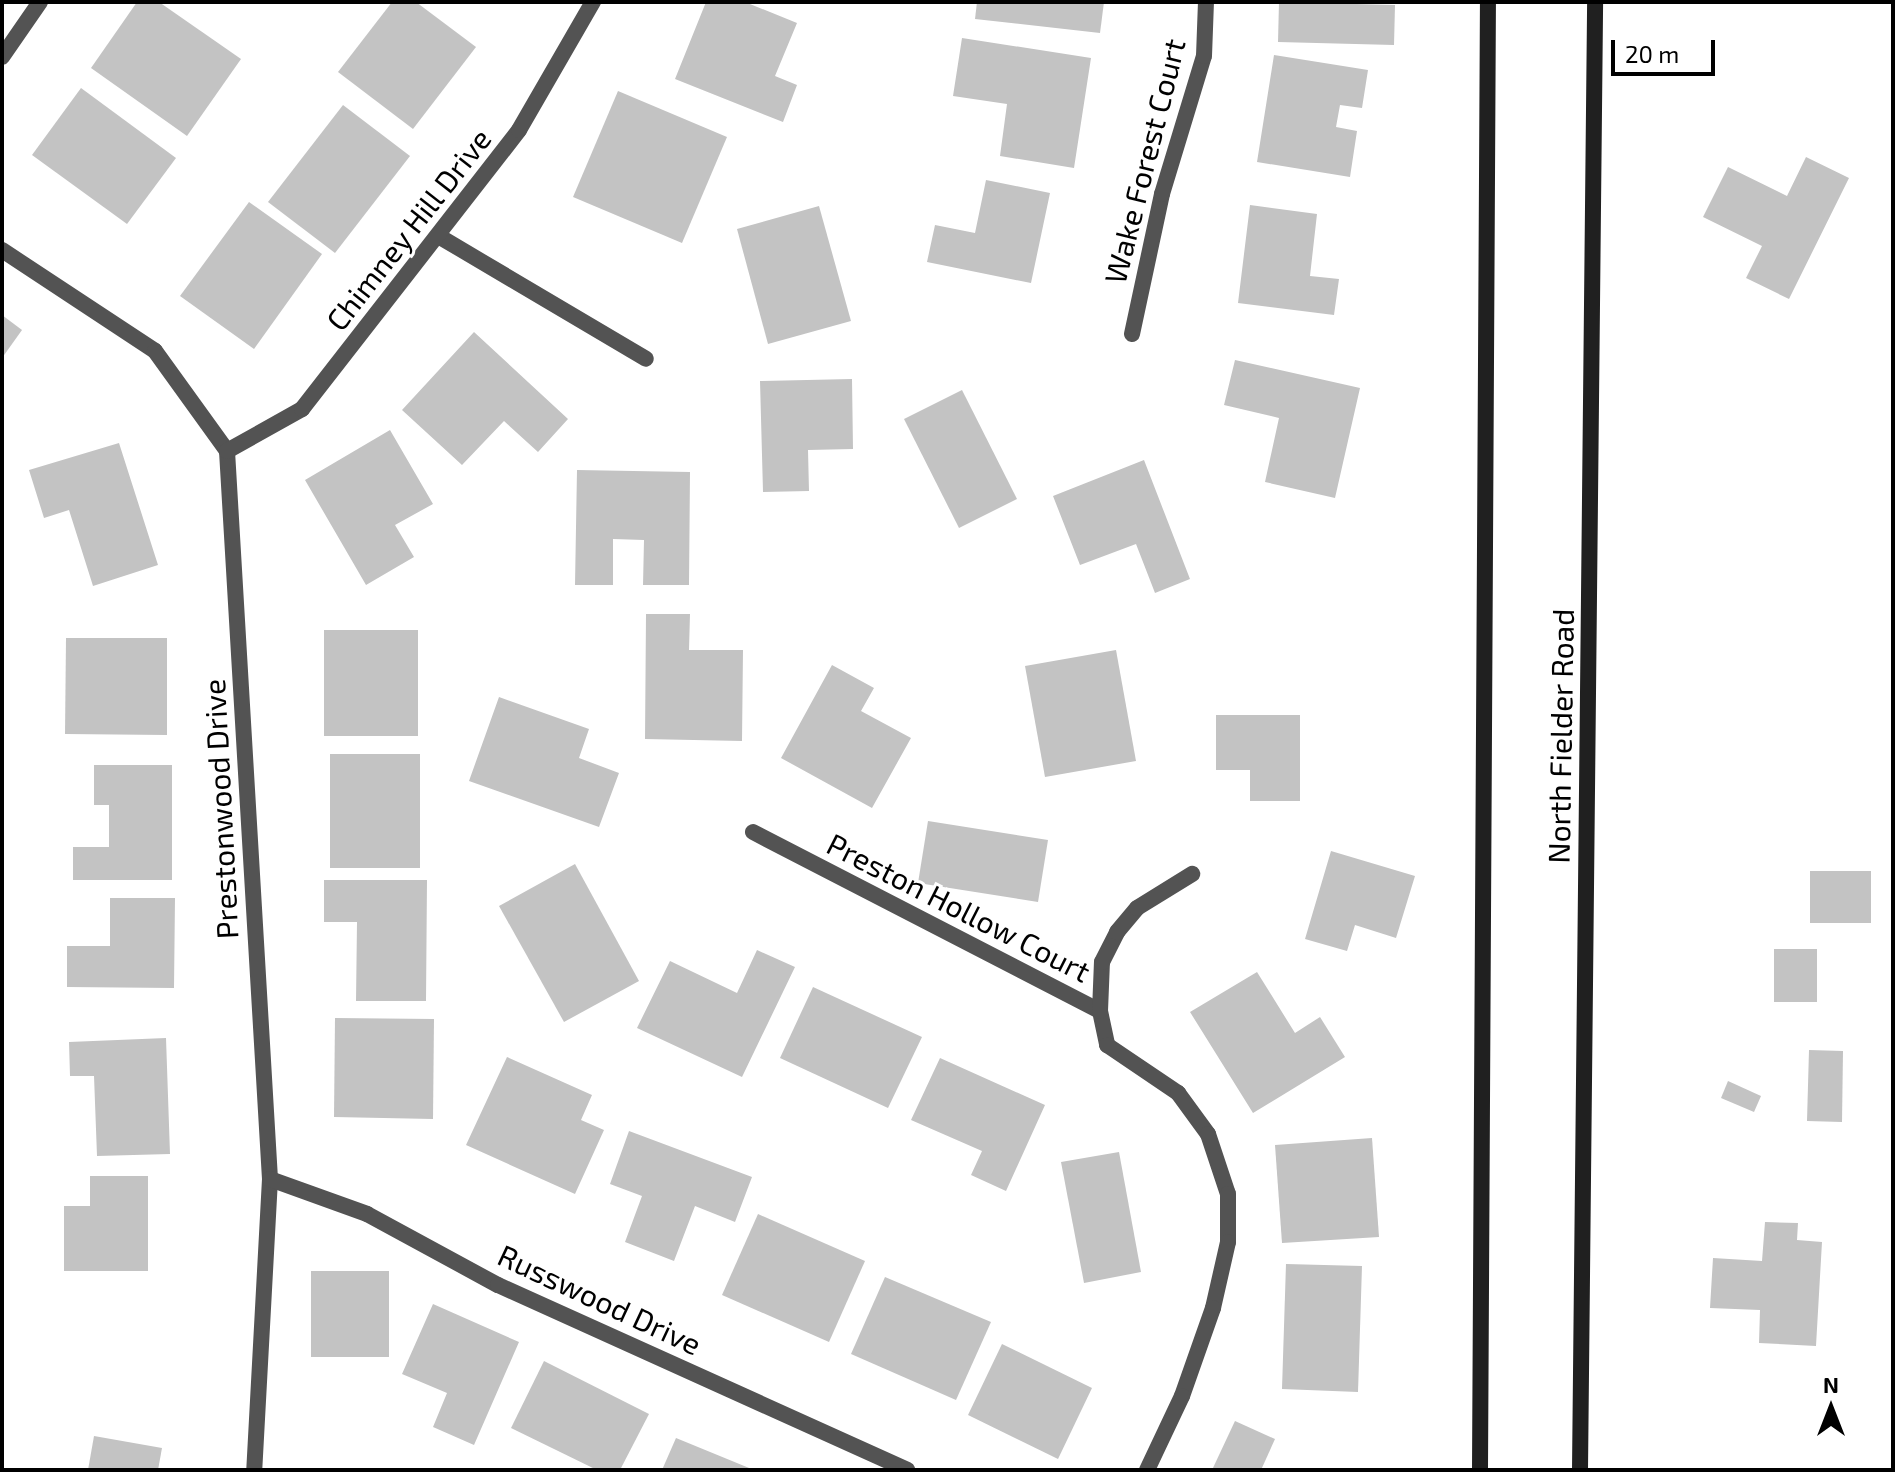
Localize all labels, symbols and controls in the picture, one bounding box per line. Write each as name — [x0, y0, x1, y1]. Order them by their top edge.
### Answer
scale bar — [1615, 24, 1719, 74]
street label: Wake Forest Court — [1096, 35, 1192, 287]
text: 20 m — [1625, 39, 1679, 68]
street label: Chimney Hill Drive — [318, 120, 498, 338]
street label: North Fielder Road — [1540, 608, 1580, 864]
street label: Prestonwood Drive — [195, 678, 245, 940]
street label: Preston Hollow Court — [821, 825, 1097, 989]
street label: Russwood Drive — [493, 1236, 707, 1362]
north arrow — [1791, 1368, 1871, 1448]
text: N — [1823, 1371, 1839, 1397]

